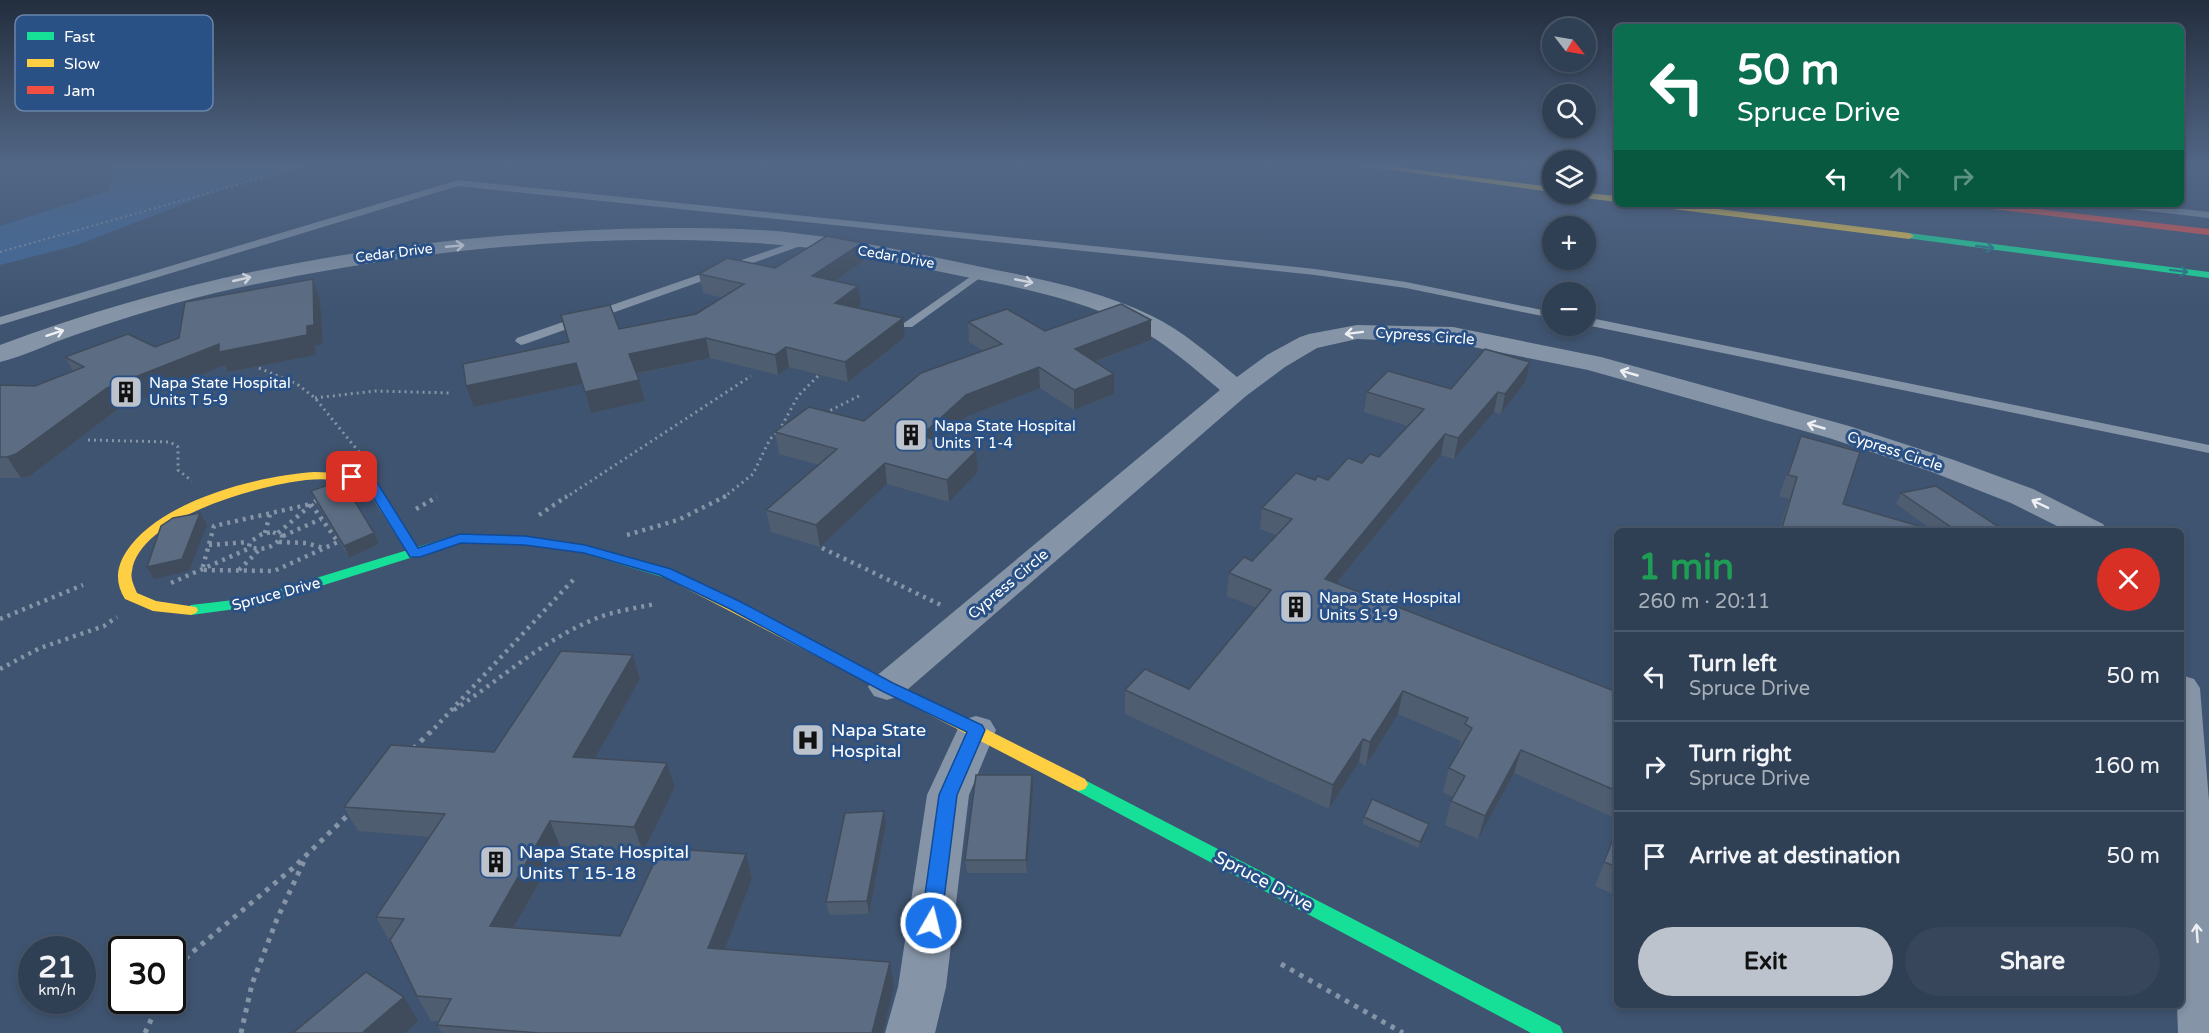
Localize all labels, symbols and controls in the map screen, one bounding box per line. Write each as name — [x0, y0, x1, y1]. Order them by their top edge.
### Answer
legend — [15, 15, 213, 111]
north arrow — [1542, 18, 1596, 72]
map controls — [1542, 18, 1596, 336]
text: Fast — [64, 27, 95, 47]
text: 50 m — [1737, 45, 1839, 96]
icon: left — [1638, 48, 1716, 126]
text: Slow — [64, 54, 100, 74]
text: Jam — [64, 81, 95, 101]
button: search — [1542, 84, 1596, 138]
text: Spruce Drive — [1737, 96, 1900, 129]
button: layers — [1542, 150, 1596, 204]
icon: left — [1820, 162, 1853, 195]
icon: ahead — [1883, 162, 1916, 195]
icon: right — [1946, 162, 1979, 195]
button: + — [1542, 216, 1596, 270]
street label: Cedar Drive — [354, 240, 434, 266]
one-way arrow — [445, 240, 465, 251]
one-way arrow — [1975, 241, 1995, 252]
street label: Cedar Drive — [856, 242, 936, 272]
one-way arrow — [2168, 266, 2188, 277]
one-way arrow — [232, 273, 251, 285]
one-way arrow — [1013, 276, 1033, 287]
button: − — [1542, 282, 1596, 336]
street label: Cypress Circle — [1375, 324, 1475, 348]
one-way arrow — [45, 327, 64, 338]
one-way arrow — [1345, 328, 1364, 339]
one-way arrow — [1620, 367, 1639, 378]
building icon: Napa State Hospital Units T 5-9 — [108, 374, 144, 410]
place label: Napa State Hospital Units T 5-9 — [149, 374, 291, 409]
building icon: Napa State Hospital Units T 1-4 — [893, 417, 929, 453]
place label: Napa State Hospital Units T 1-4 — [934, 417, 1076, 452]
one-way arrow — [1807, 420, 1826, 431]
street label: Cypress Circle — [1845, 427, 1945, 475]
pin — [326, 451, 377, 502]
icon: arrive — [335, 460, 368, 493]
one-way arrow — [2031, 498, 2049, 510]
street label: Cypress Circle — [964, 545, 1052, 623]
text: 1 min — [1638, 546, 1734, 589]
button: close — [2097, 548, 2160, 611]
street label: Spruce Drive — [230, 574, 322, 614]
building icon: Napa State Hospital Units S 1-9 — [1278, 589, 1314, 625]
place label: Napa State Hospital Units S 1-9 — [1319, 589, 1461, 624]
text: 260 m · 20:11 — [1638, 590, 1770, 614]
text: Turn left — [1689, 651, 1777, 677]
icon: left — [1638, 660, 1671, 693]
text: 50 m — [2106, 663, 2160, 689]
text: Spruce Drive — [1689, 677, 1810, 701]
place label: Napa State Hospital — [831, 719, 926, 762]
hospital icon: Napa State Hospital — [790, 722, 826, 758]
text: Turn right — [1689, 741, 1791, 767]
icon: right — [1638, 750, 1671, 783]
text: 160 m — [2093, 753, 2160, 779]
text: Spruce Drive — [1689, 767, 1810, 791]
icon: arrive — [1638, 840, 1671, 873]
place label: Napa State Hospital Units T 15-18 — [519, 841, 689, 884]
text: Arrive at destination — [1689, 843, 1900, 869]
text: 50 m — [2106, 843, 2160, 869]
building icon: Napa State Hospital Units T 15-18 — [478, 844, 514, 880]
street label: Spruce Drive — [1211, 846, 1317, 916]
position arrow — [899, 891, 963, 955]
one-way arrow — [2191, 923, 2202, 943]
button: Exit — [1638, 927, 1893, 996]
button: Share — [1905, 927, 2160, 996]
speed limit sign: 30 — [108, 936, 186, 1014]
text: 21 — [38, 949, 76, 986]
text: km/h — [38, 981, 76, 999]

